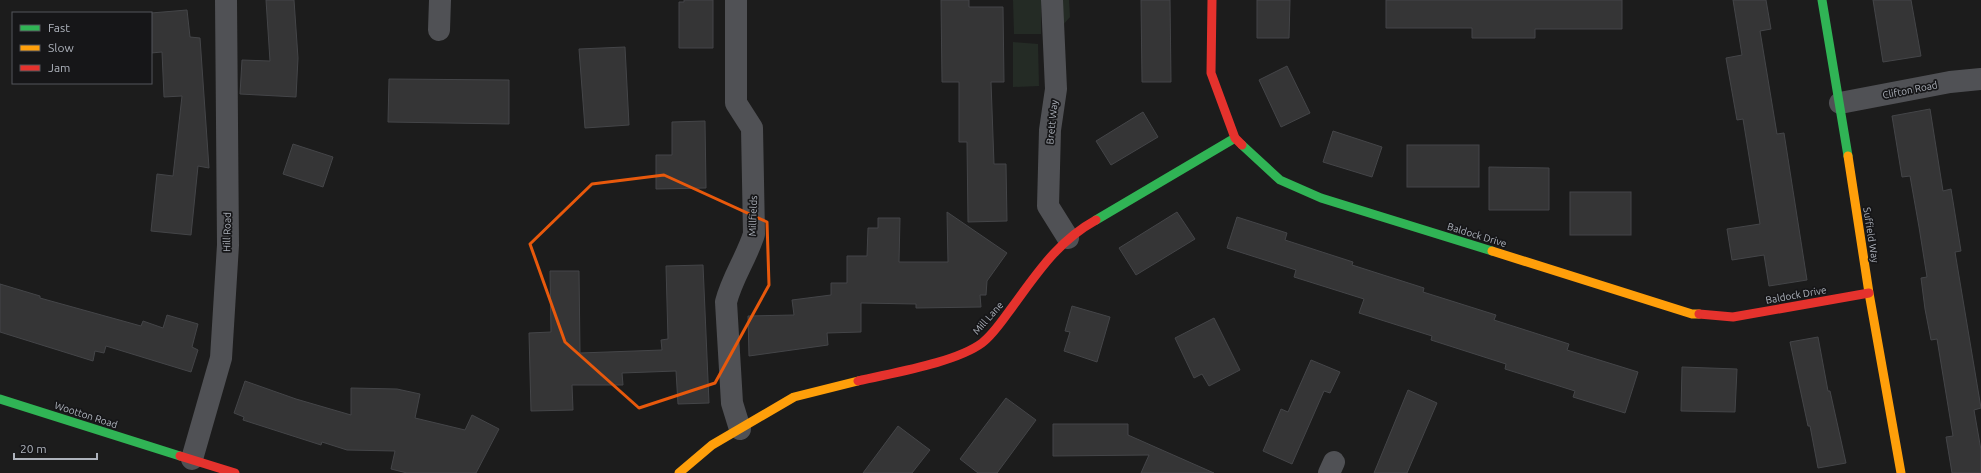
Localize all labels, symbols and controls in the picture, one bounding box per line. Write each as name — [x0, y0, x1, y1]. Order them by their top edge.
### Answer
legend — [12, 12, 152, 84]
text: Fast — [48, 21, 70, 34]
text: Slow — [48, 41, 74, 54]
text: Jam — [48, 61, 70, 74]
street label: Clifton Road — [1882, 79, 1939, 101]
street label: Brett Way — [1044, 99, 1060, 145]
street label: Millfields — [747, 195, 759, 237]
street label: Suffield Way — [1861, 206, 1881, 264]
street label: Hill Road — [221, 212, 233, 252]
street label: Baldock Drive — [1446, 221, 1508, 249]
street label: Baldock Drive — [1765, 284, 1827, 306]
street label: Mill Lane — [970, 299, 1006, 337]
street label: Wootton Road — [53, 400, 119, 430]
scale bar — [14, 435, 97, 461]
text: 20 m — [20, 442, 47, 455]

